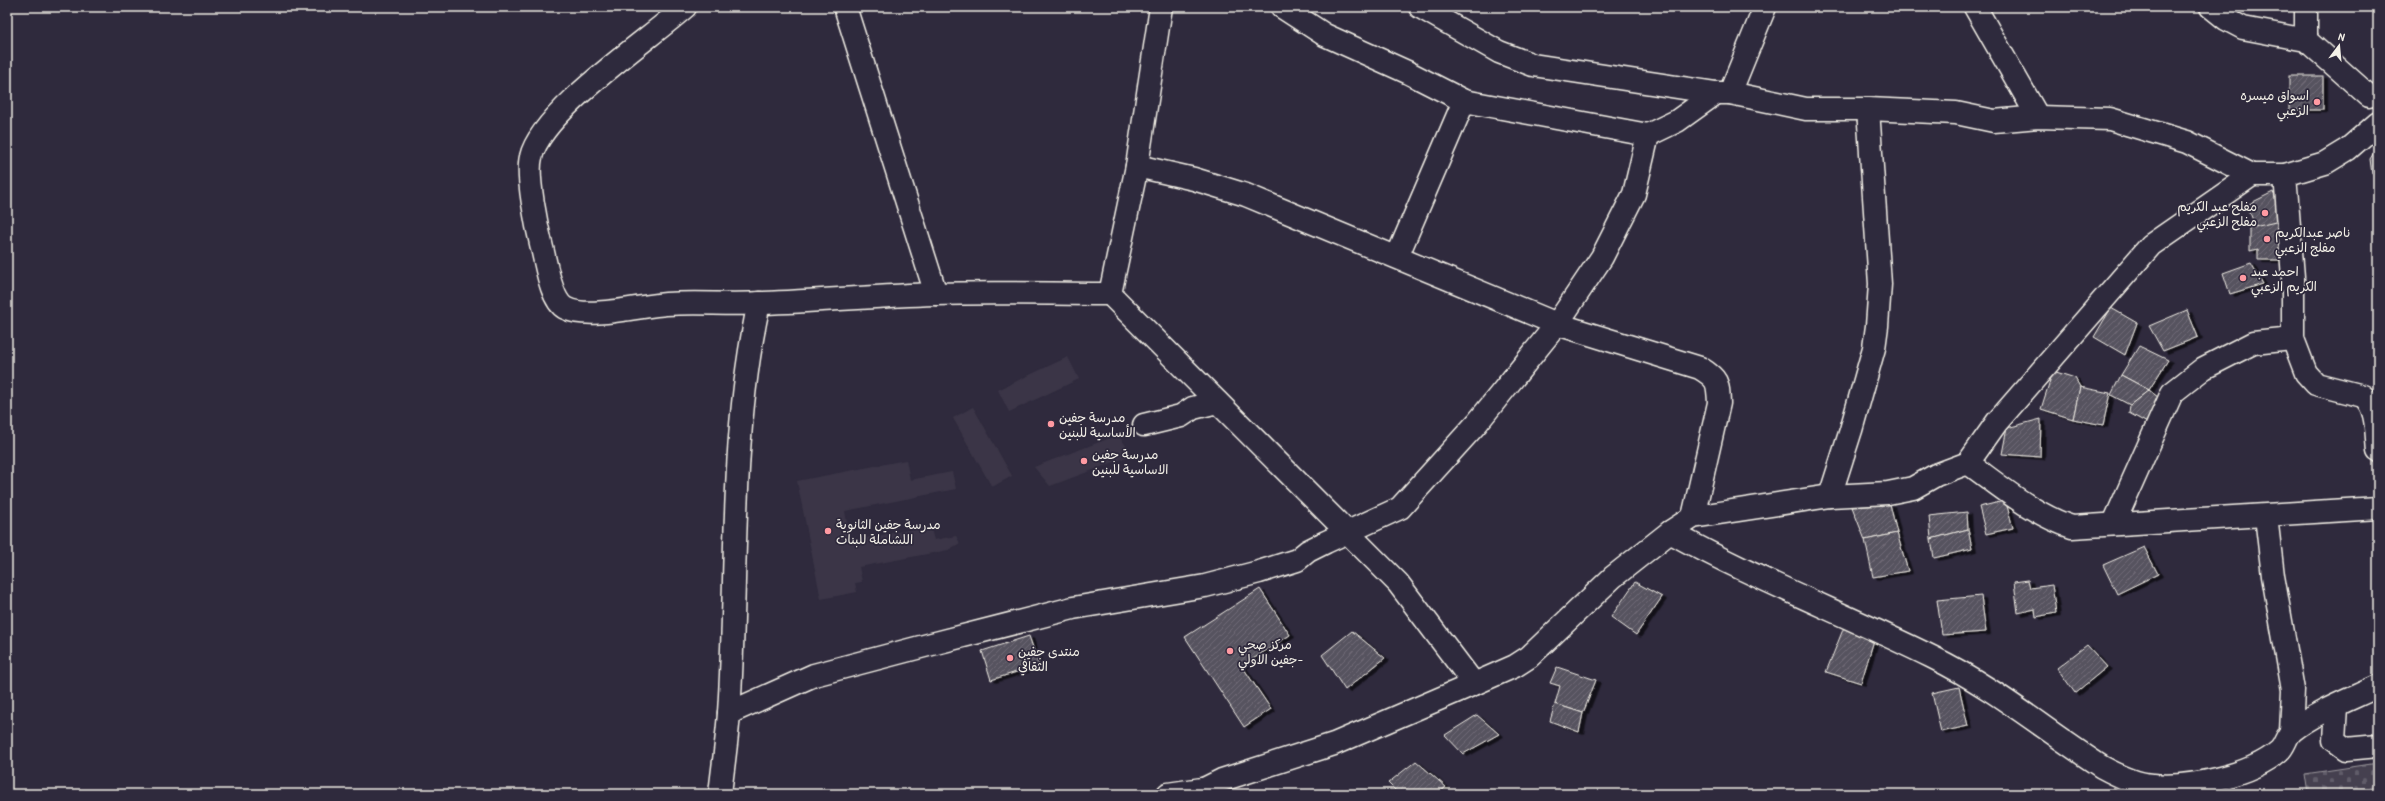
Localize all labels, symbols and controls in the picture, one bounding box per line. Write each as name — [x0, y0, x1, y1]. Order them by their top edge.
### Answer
north arrow — [2319, 26, 2359, 66]
text: N — [2337, 29, 2347, 44]
place label: اسواق ميسره الزعبي — [2240, 86, 2309, 122]
marker: اسواق ميسره الزعبي — [2312, 97, 2322, 107]
place label: مفلح عبد الكريم مفلح الزعبي — [2177, 197, 2257, 233]
marker: مفلح عبد الكريم مفلح الزعبي — [2260, 208, 2270, 218]
place label: ناصر عبدالكريم مفلج الزعبي — [2275, 223, 2351, 259]
marker: ناصر عبدالكريم مفلج الزعبي — [2262, 234, 2272, 244]
place label: احمد عبد الكريم الزعبي — [2251, 262, 2317, 298]
marker: احمد عبد الكريم الزعبي — [2238, 273, 2248, 283]
place label: مدرسة جفين الأساسية للبنين — [1059, 408, 1136, 441]
marker: مدرسة جفين الأساسية للبنين — [1046, 419, 1056, 429]
place label: مدرسة جفين الاساسية للبنين — [1092, 445, 1169, 478]
marker: مدرسة جفين الاساسية للبنين — [1079, 456, 1089, 466]
place label: مدرسة جفين الثانوية اللشاملة للبنات — [836, 515, 941, 548]
marker: مدرسة جفين الثانوية اللشاملة للبنات — [823, 526, 833, 536]
place label: مركز صحي جفين الاولي- — [1238, 635, 1303, 671]
place label: منتدى جفين الثقافي — [1018, 642, 1080, 676]
marker: مركز صحي جفين الاولي- — [1225, 646, 1235, 656]
marker: منتدى جفين الثقافي — [1005, 653, 1015, 663]

